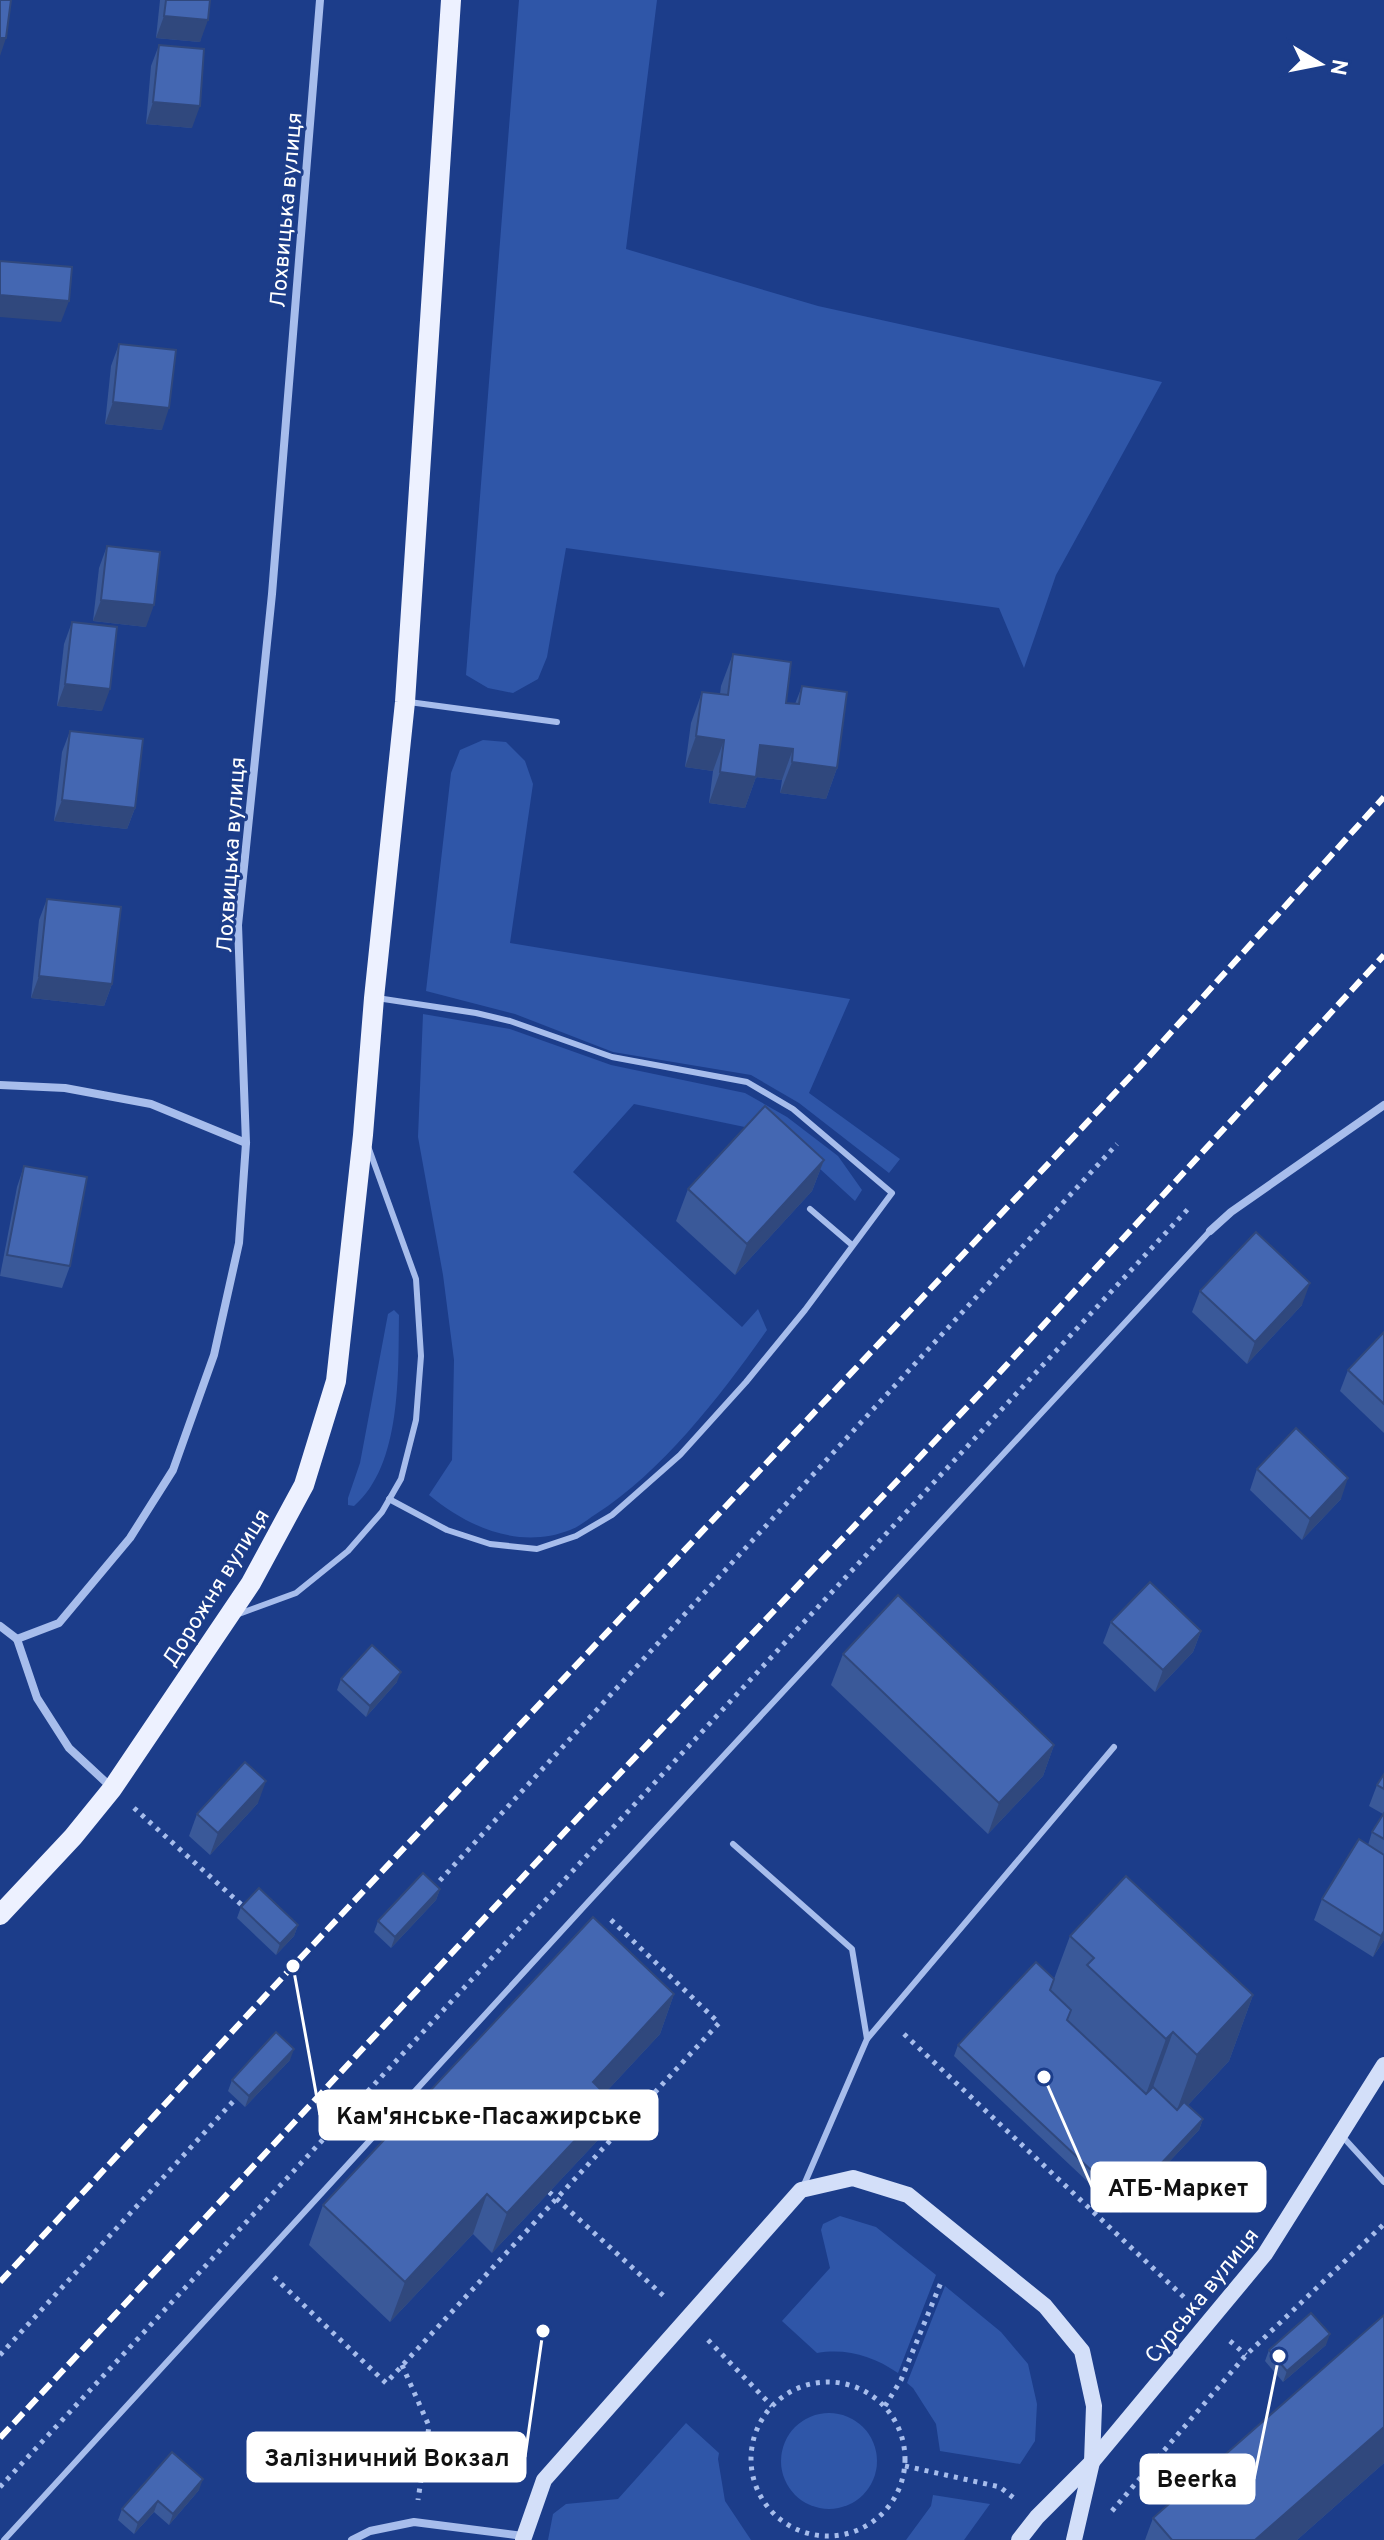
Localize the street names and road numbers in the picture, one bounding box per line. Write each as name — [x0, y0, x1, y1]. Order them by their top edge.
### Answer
street label: Лохвицька вулиця — [265, 111, 309, 309]
street label: Лохвицька вулиця — [212, 756, 253, 954]
street label: Дорожня вулиця — [158, 1504, 277, 1672]
street label: Сурська вулиця — [1140, 2224, 1266, 2370]

